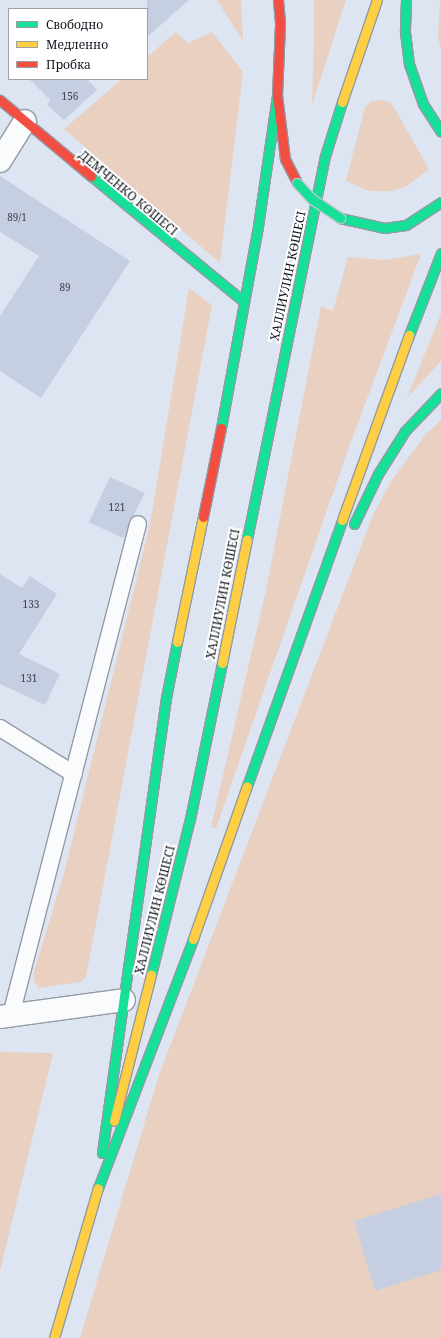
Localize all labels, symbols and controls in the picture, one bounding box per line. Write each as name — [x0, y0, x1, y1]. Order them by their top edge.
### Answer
legend — [8, 8, 148, 80]
text: Свободно — [46, 16, 103, 33]
text: Медленно — [46, 36, 108, 53]
text: Пробка — [46, 56, 91, 73]
house number: 156 — [62, 91, 78, 103]
street label: ДЕМЧЕНКО КӨШЕСІ — [76, 148, 180, 238]
street label: ХАЛЛИУЛИН КӨШЕСІ — [267, 210, 309, 342]
house number: 89/1 — [7, 212, 27, 224]
house number: 89 — [59, 282, 71, 294]
house number: 121 — [109, 502, 125, 514]
street label: ХАЛЛИУЛИН КӨШЕСІ — [203, 528, 243, 660]
house number: 133 — [23, 599, 39, 611]
house number: 131 — [21, 673, 37, 685]
street label: ХАЛЛИУЛИН КӨШЕСІ — [132, 844, 178, 976]

